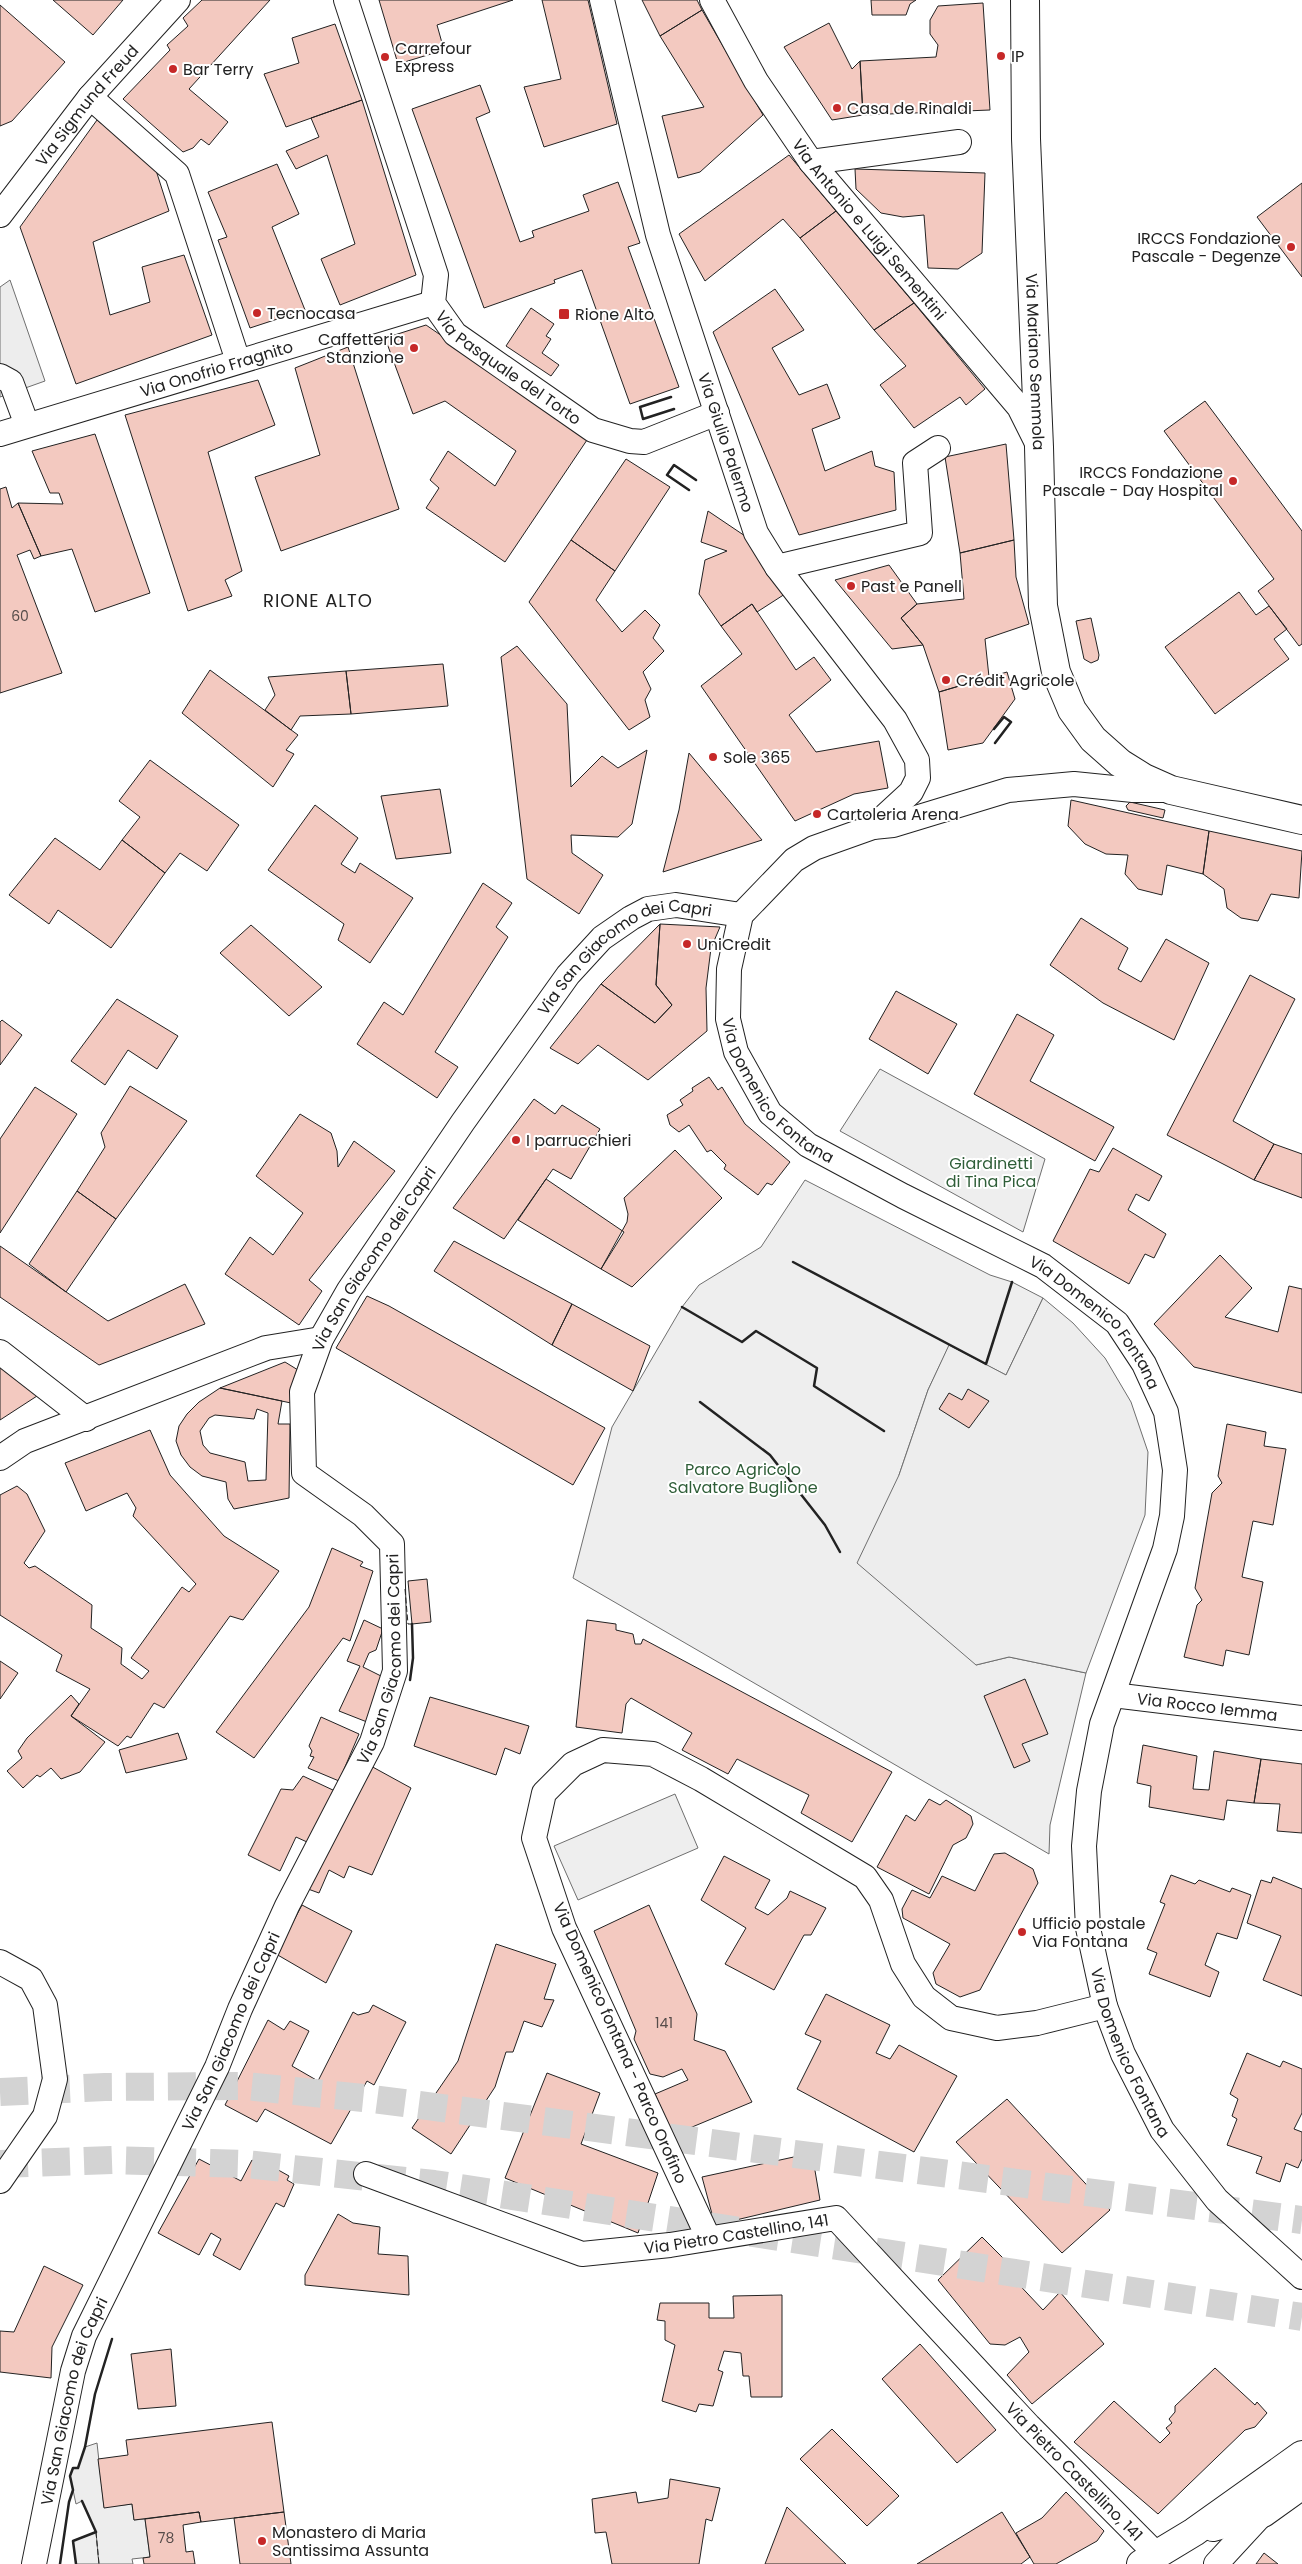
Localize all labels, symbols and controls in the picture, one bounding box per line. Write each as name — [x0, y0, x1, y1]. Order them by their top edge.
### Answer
place label: Carrefour Express — [395, 37, 472, 78]
street label: Via Sigmund Freud — [30, 40, 144, 171]
place label: IP — [1011, 45, 1024, 68]
marker: IP — [995, 50, 1007, 62]
marker: Carrefour Express — [379, 51, 391, 63]
place label: Bar Terry — [183, 58, 253, 81]
marker: Bar Terry — [167, 63, 179, 75]
place label: Casa de Rinaldi — [847, 97, 972, 120]
marker: Casa de Rinaldi — [831, 102, 843, 114]
street label: Via Antonio e Luigi Sementini — [787, 134, 952, 325]
place label: IRCCS Fondazione Pascale - Degenze — [1131, 227, 1281, 268]
marker: IRCCS Fondazione Pascale - Degenze — [1285, 241, 1297, 253]
street label: Via Mariano Semmola — [1020, 273, 1051, 451]
place label: Tecnocasa — [267, 302, 355, 325]
place label: Rione Alto — [575, 303, 654, 326]
street label: Via Pasquale del Torto — [430, 306, 586, 430]
marker: Tecnocasa — [251, 307, 263, 319]
marker: Rione Alto — [557, 307, 571, 321]
place label: Caffetteria Stanzione — [318, 328, 404, 369]
street label: Via Onofrio Fragnito — [137, 335, 296, 403]
marker: Caffetteria Stanzione — [408, 342, 420, 354]
street label: Via Giulio Palermo — [693, 370, 760, 515]
place label: IRCCS Fondazione Pascale - Day Hospital — [1042, 461, 1223, 502]
marker: IRCCS Fondazione Pascale - Day Hospital — [1227, 475, 1239, 487]
place label: Past e Panell — [861, 575, 962, 598]
marker: Past e Panell — [845, 580, 857, 592]
district label: RIONE ALTO — [263, 588, 373, 613]
house number: 60 — [11, 606, 29, 626]
place label: Crédit Agricole — [956, 669, 1074, 692]
marker: Crédit Agricole — [940, 674, 952, 686]
place label: Sole 365 — [723, 746, 790, 769]
marker: Sole 365 — [707, 751, 719, 763]
place label: Cartoleria Arena — [827, 803, 959, 826]
marker: Cartoleria Arena — [811, 808, 823, 820]
street label: Via San Giacomo dei Capri — [532, 893, 714, 1019]
place label: UniCredit — [697, 933, 771, 956]
marker: UniCredit — [681, 938, 693, 950]
street label: Via Domenico Fontana — [717, 1015, 838, 1169]
place label: I parrucchieri — [526, 1129, 631, 1152]
marker: I parrucchieri — [510, 1134, 522, 1146]
park label: Giardinetti di Tina Pica — [946, 1152, 1036, 1193]
street label: Via San Giacomo dei Capri — [306, 1162, 441, 1354]
street label: Via Domenico Fontana — [1026, 1250, 1165, 1393]
park label: Parco Agricolo Salvatore Buglione — [668, 1458, 818, 1499]
street label: Via San Giacomo dei Capri — [351, 1554, 407, 1768]
street label: Via Rocco Iemma — [1136, 1687, 1279, 1726]
street label: Via Domenico fontana - Parco Orofino — [547, 1899, 693, 2187]
place label: Ufficio postale Via Fontana — [1032, 1912, 1145, 1953]
marker: Ufficio postale Via Fontana — [1016, 1926, 1028, 1938]
street label: Via San Giacomo dei Capri — [176, 1928, 285, 2134]
street label: Via Domenico Fontana — [1085, 1966, 1175, 2143]
house number: 141 — [655, 2013, 673, 2033]
street label: Via Pietro Castellino, 141 — [643, 2208, 830, 2259]
street label: Via San Giacomo dei Capri — [35, 2293, 113, 2507]
street label: Via Pietro Castellino, 141 — [1001, 2397, 1148, 2546]
place label: Monastero di Maria Santissima Assunta — [272, 2521, 429, 2562]
house number: 78 — [158, 2528, 174, 2548]
marker: Monastero di Maria Santissima Assunta — [256, 2535, 268, 2547]

